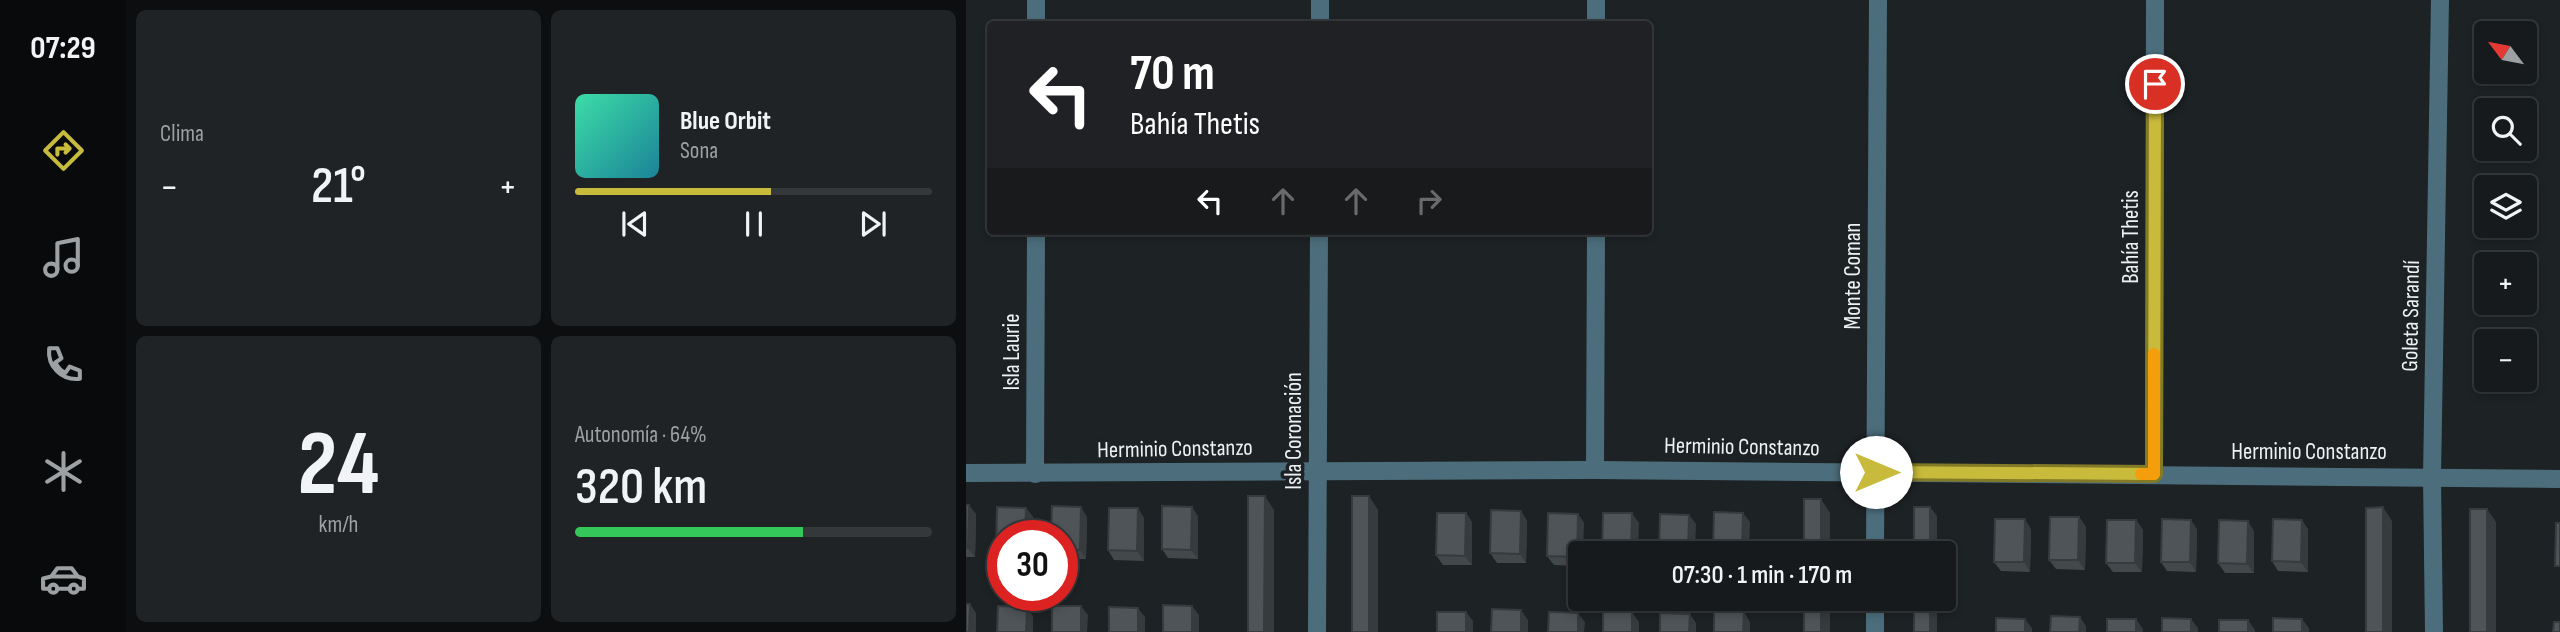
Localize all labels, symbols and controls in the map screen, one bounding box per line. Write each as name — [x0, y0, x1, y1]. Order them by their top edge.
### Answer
north arrow — [2474, 21, 2538, 84]
map controls — [2474, 21, 2537, 392]
text: 07:29 — [30, 29, 96, 68]
text: 70 m — [1130, 45, 1215, 104]
icon: left — [1015, 49, 1106, 140]
pin — [2125, 54, 2185, 114]
icon: arrive — [2136, 65, 2174, 103]
button: search — [2474, 98, 2537, 161]
text: Bahía Thetis — [1130, 105, 1260, 144]
text: Blue Orbit — [680, 106, 771, 137]
text: Clima — [160, 120, 204, 148]
icon: directions — [39, 126, 88, 175]
text: Sona — [680, 137, 718, 165]
text: 21° — [311, 155, 366, 218]
text: − — [160, 165, 179, 210]
text: + — [498, 165, 517, 210]
button: layers — [2474, 175, 2537, 238]
icon: left — [1191, 182, 1229, 220]
icon: ahead — [1264, 182, 1302, 220]
icon: ahead — [1337, 182, 1375, 220]
icon: right — [1410, 182, 1448, 220]
street label: Bahía Thetis — [2117, 190, 2145, 284]
icon: previous — [616, 205, 654, 243]
icon: pause — [735, 205, 773, 243]
icon: next — [854, 205, 892, 243]
street label: Monte Coman — [1839, 223, 1867, 329]
icon: music — [39, 233, 88, 282]
button: + — [2474, 252, 2537, 315]
street label: Goleta Sarandí — [2396, 259, 2426, 372]
street label: Isla Laurie — [998, 314, 1026, 390]
button: − — [2474, 329, 2537, 392]
icon: phone — [39, 340, 88, 389]
street label: Isla Coronación — [1280, 372, 1308, 490]
text: 24 — [298, 411, 379, 520]
text: Autonomía · 64% — [575, 421, 707, 449]
street label: Herminio Constanzo — [1664, 432, 1820, 462]
street label: Herminio Constanzo — [1097, 434, 1253, 464]
position arrow — [1839, 435, 1913, 509]
street label: Herminio Constanzo — [2231, 438, 2387, 466]
icon: climate — [39, 447, 88, 496]
text: 320 km — [575, 456, 707, 519]
text: km/h — [319, 511, 358, 539]
speed limit sign: 30 — [987, 520, 1078, 611]
icon: car — [39, 554, 88, 603]
text: 07:30 · 1 min · 170 m — [1672, 560, 1852, 591]

